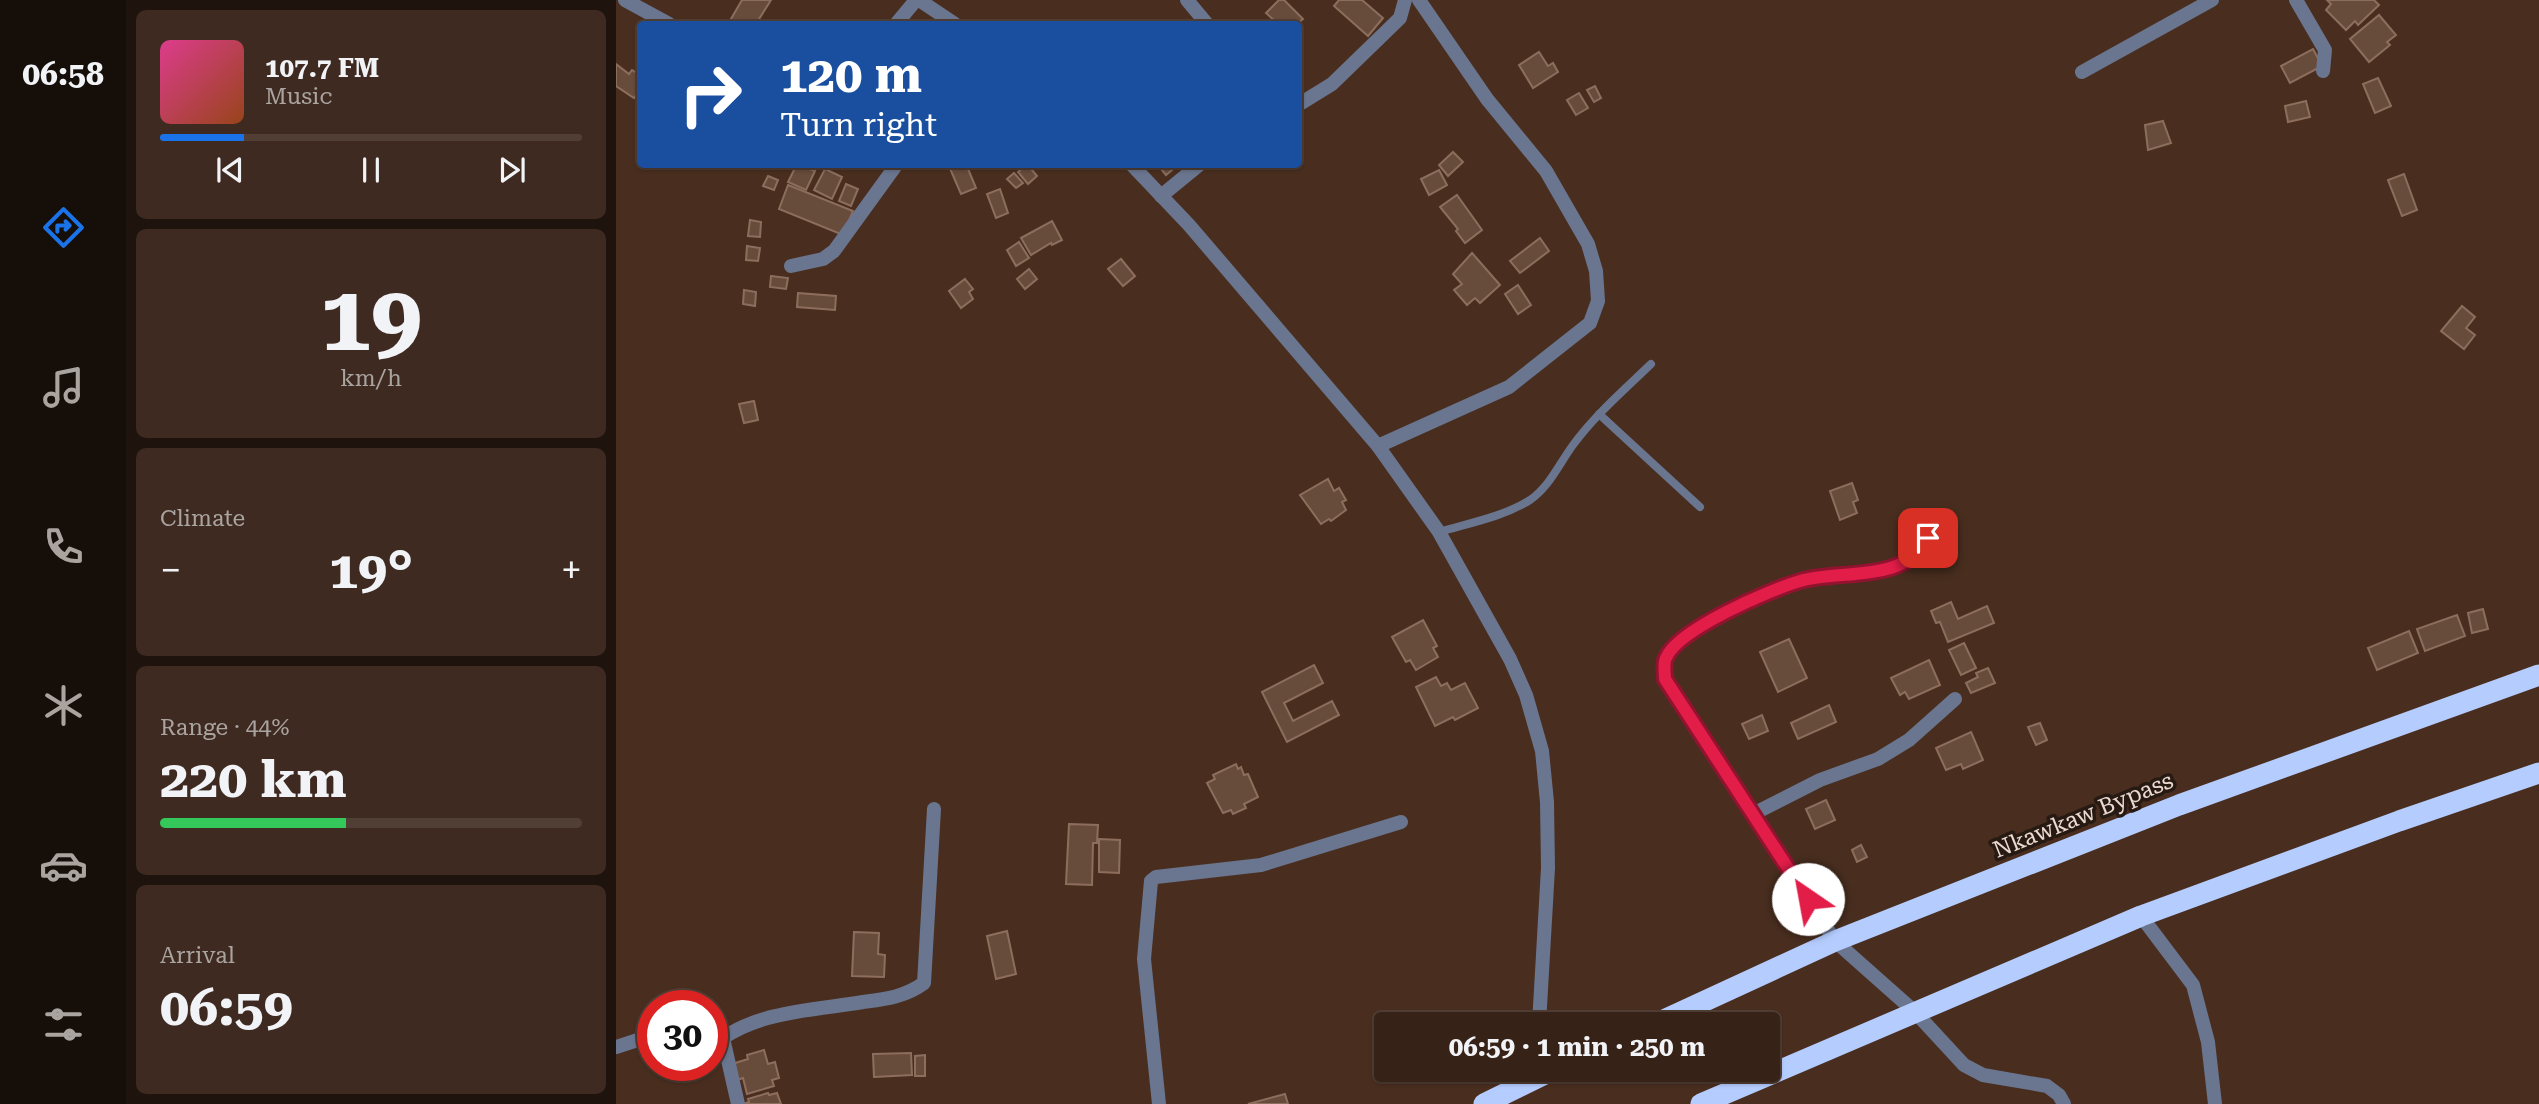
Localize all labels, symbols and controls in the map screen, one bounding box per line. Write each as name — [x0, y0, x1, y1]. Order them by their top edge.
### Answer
text: 120 m — [780, 47, 922, 104]
icon: right — [665, 49, 756, 140]
text: 107.7 FM — [265, 53, 379, 83]
text: 06:58 — [22, 55, 104, 93]
text: Music — [265, 83, 332, 110]
text: Turn right — [780, 106, 937, 144]
icon: previous — [211, 151, 249, 189]
icon: pause — [352, 151, 390, 189]
icon: next — [493, 151, 531, 189]
icon: directions — [39, 203, 88, 252]
text: 19 — [320, 266, 422, 372]
icon: music — [39, 363, 88, 412]
text: km/h — [340, 365, 402, 392]
text: Climate — [160, 505, 245, 532]
pin — [1898, 508, 1958, 568]
icon: arrive — [1909, 519, 1947, 557]
icon: phone — [39, 522, 88, 571]
text: 19° — [329, 540, 413, 601]
text: − — [160, 548, 181, 592]
text: + — [561, 548, 582, 592]
icon: climate — [39, 681, 88, 730]
text: Range · 44% — [160, 714, 289, 741]
text: 220 km — [160, 749, 347, 810]
street label: Nkawkaw Bypass — [1989, 767, 2177, 864]
icon: car — [39, 841, 88, 890]
position arrow — [1771, 862, 1845, 936]
text: Arrival — [160, 942, 235, 969]
text: 06:59 — [160, 977, 293, 1038]
speed limit sign: 30 — [637, 990, 728, 1081]
icon: filters — [39, 1000, 88, 1049]
text: 06:59 · 1 min · 250 m — [1449, 1032, 1705, 1062]

